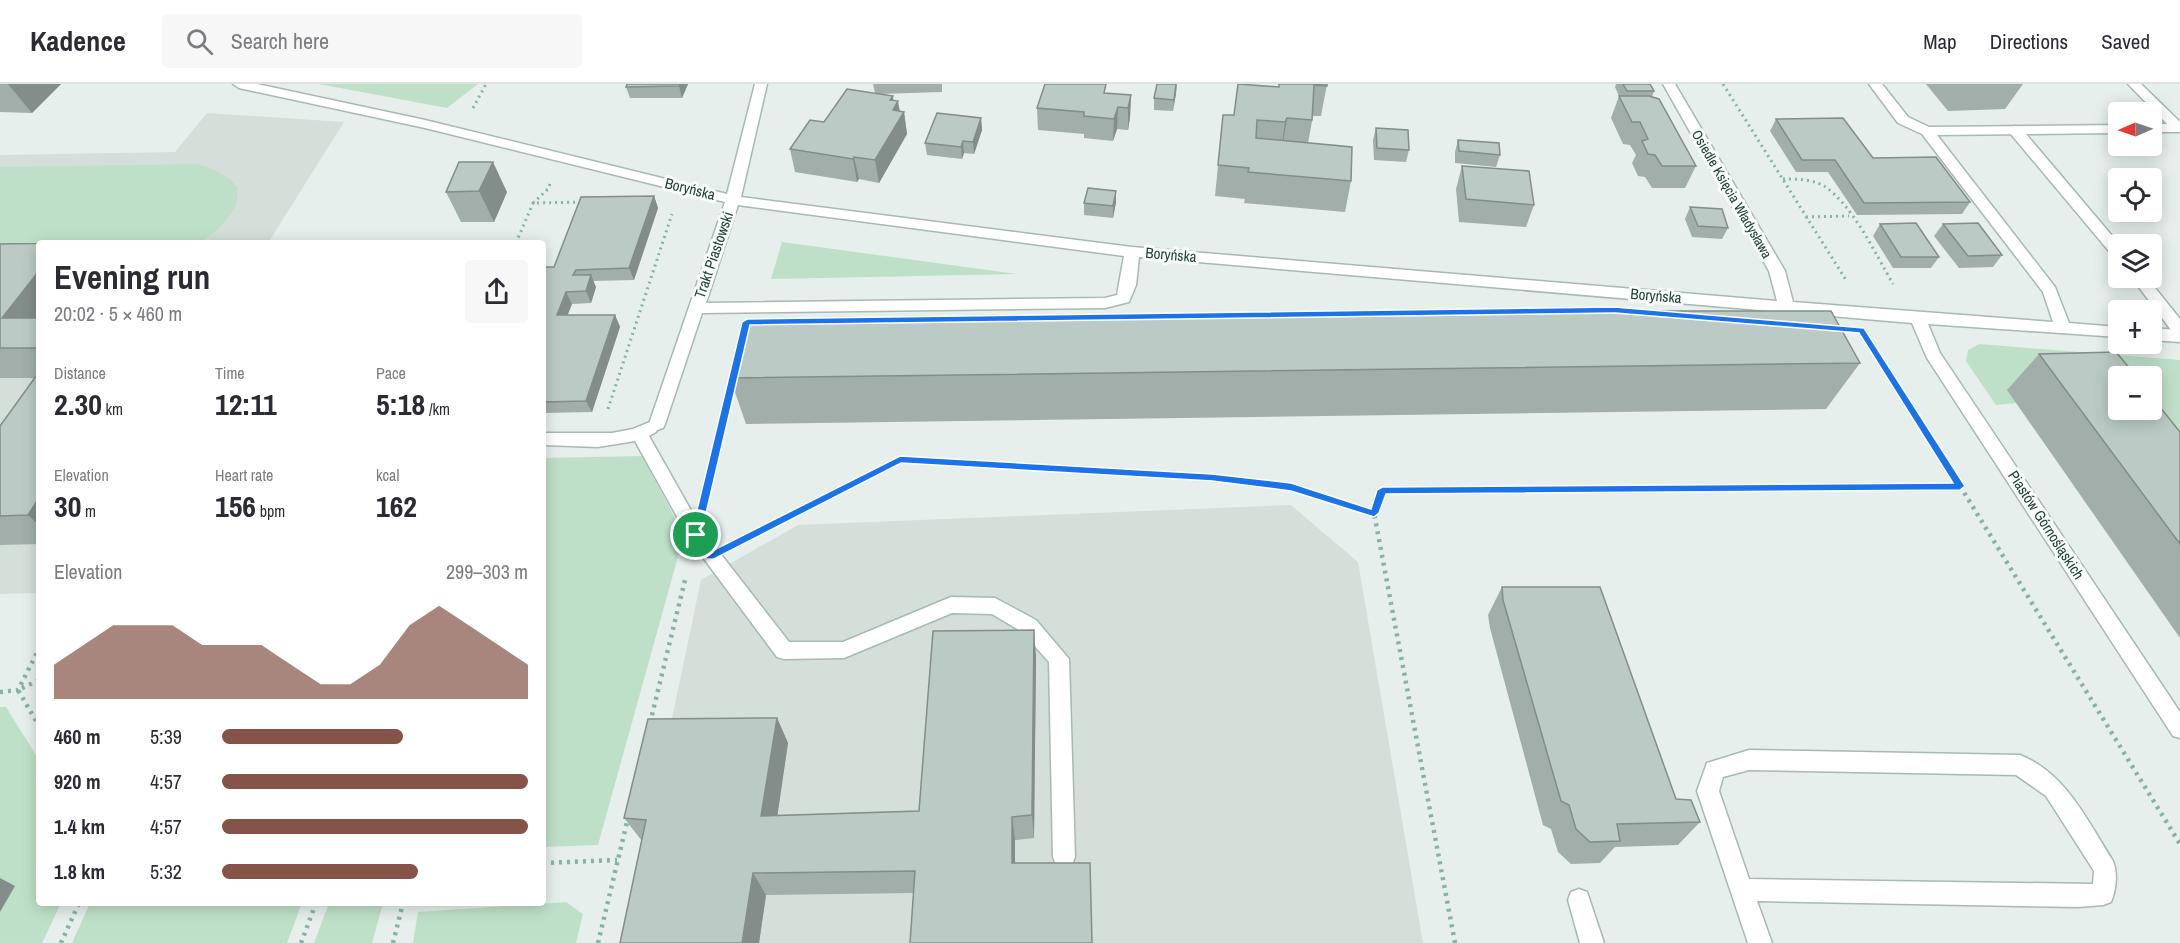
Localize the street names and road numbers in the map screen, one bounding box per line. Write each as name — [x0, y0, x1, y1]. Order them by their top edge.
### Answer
street label: Osiedle Księcia Władysława — [1688, 127, 1776, 262]
street label: Boryńska — [663, 172, 718, 205]
street label: Trakt Piastowski — [689, 209, 738, 301]
street label: Boryńska — [1145, 242, 1198, 267]
street label: Boryńska — [1630, 283, 1683, 308]
street label: Piastów Górnośląskich — [2003, 466, 2089, 583]

